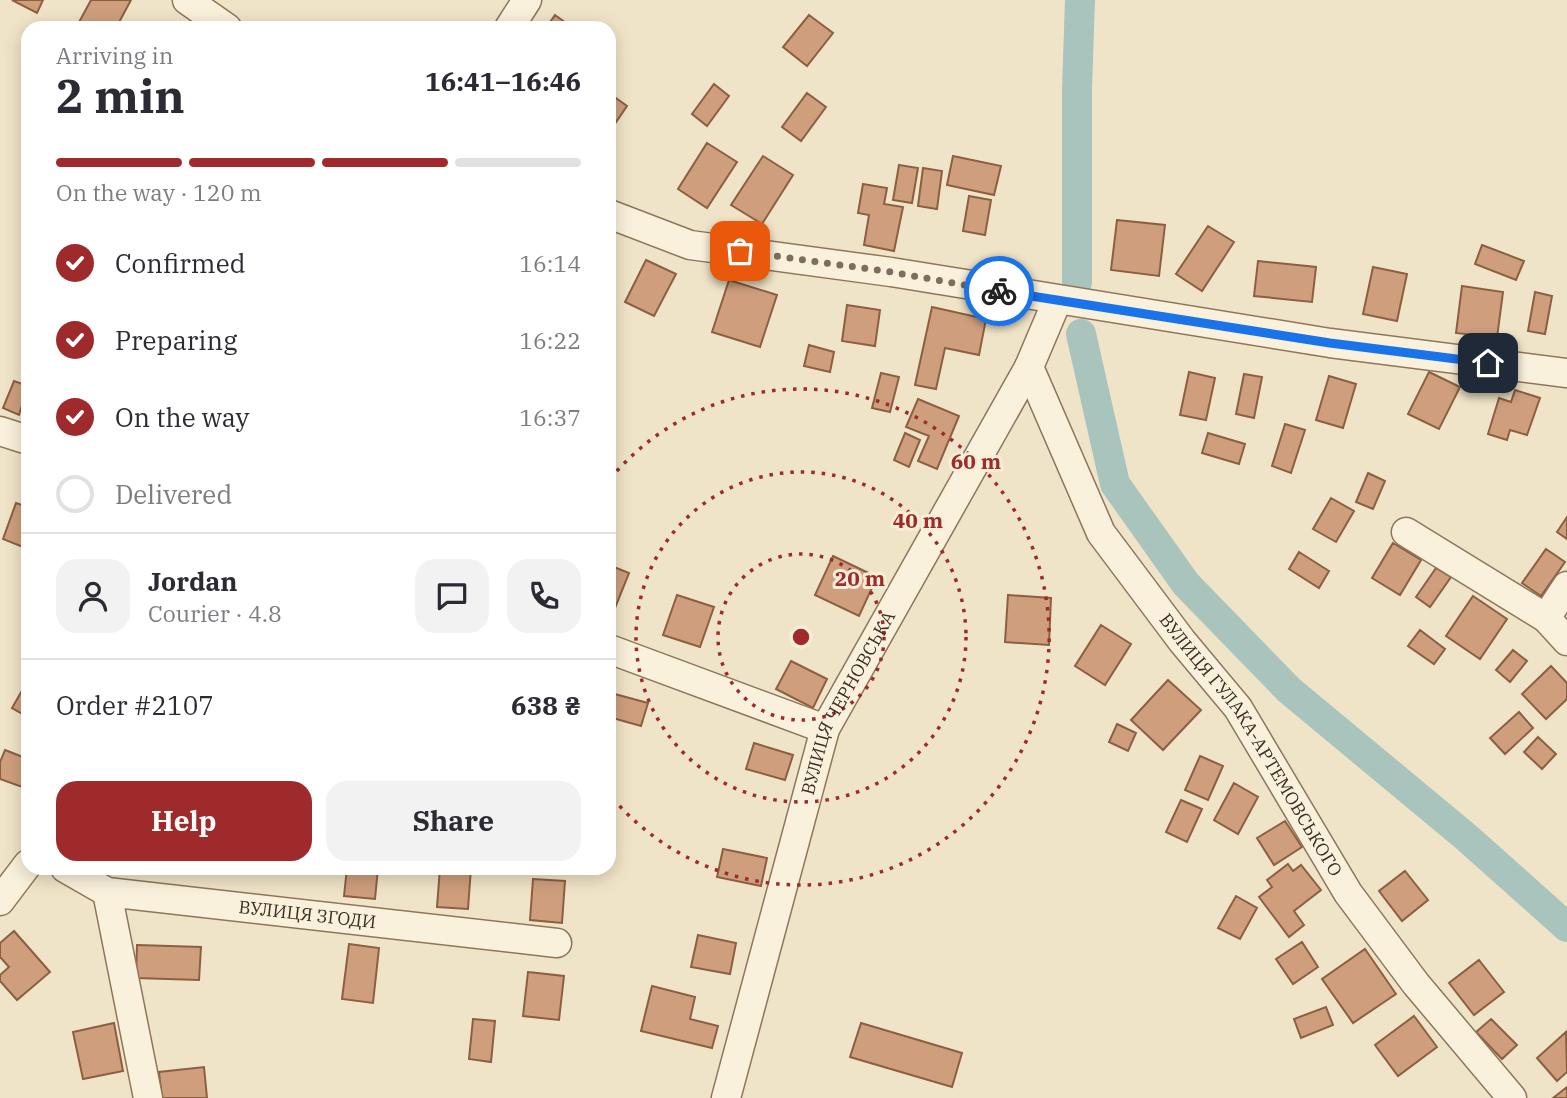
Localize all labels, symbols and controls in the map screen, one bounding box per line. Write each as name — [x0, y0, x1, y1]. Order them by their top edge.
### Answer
text: Arriving in — [56, 40, 173, 70]
text: 16:41–16:46 — [425, 64, 581, 98]
text: 2 min — [56, 66, 185, 126]
text: On the way · 120 m — [56, 177, 262, 207]
pin — [710, 221, 770, 281]
icon: bag — [721, 232, 759, 270]
icon: check — [56, 244, 94, 282]
text: Confirmed — [115, 246, 246, 280]
text: 16:14 — [519, 248, 581, 278]
courier — [964, 256, 1034, 326]
icon: bike — [980, 272, 1018, 310]
icon: check — [56, 321, 94, 359]
text: Preparing — [115, 323, 237, 357]
text: 16:22 — [519, 325, 581, 355]
pin — [1458, 333, 1518, 393]
icon: home — [1469, 344, 1507, 382]
icon: check — [56, 398, 94, 436]
text: On the way — [115, 400, 249, 434]
text: 16:37 — [519, 402, 581, 432]
text: 60 m — [951, 447, 1001, 475]
text: Delivered — [115, 477, 232, 511]
text: 40 m — [893, 506, 943, 534]
button: person — [56, 559, 130, 633]
button: chat — [415, 559, 489, 633]
button: phone — [507, 559, 581, 633]
text: Jordan — [148, 564, 238, 598]
text: 20 m — [835, 564, 885, 592]
text: Courier · 4.8 — [148, 598, 282, 628]
street label: ВУЛИЦЯ ЧЕРНОВСЬКА — [796, 606, 900, 797]
street label: ВУЛИЦЯ ГУЛАКА-АРТЕМОВСЬКОГО — [1154, 609, 1348, 881]
centre of rings — [789, 625, 813, 649]
text: Order #2107 — [56, 688, 214, 722]
text: 638 ₴ — [511, 688, 581, 722]
button: Help — [56, 781, 312, 861]
button: Share — [326, 781, 581, 861]
street label: ВУЛИЦЯ ЗГОДИ — [237, 895, 377, 933]

